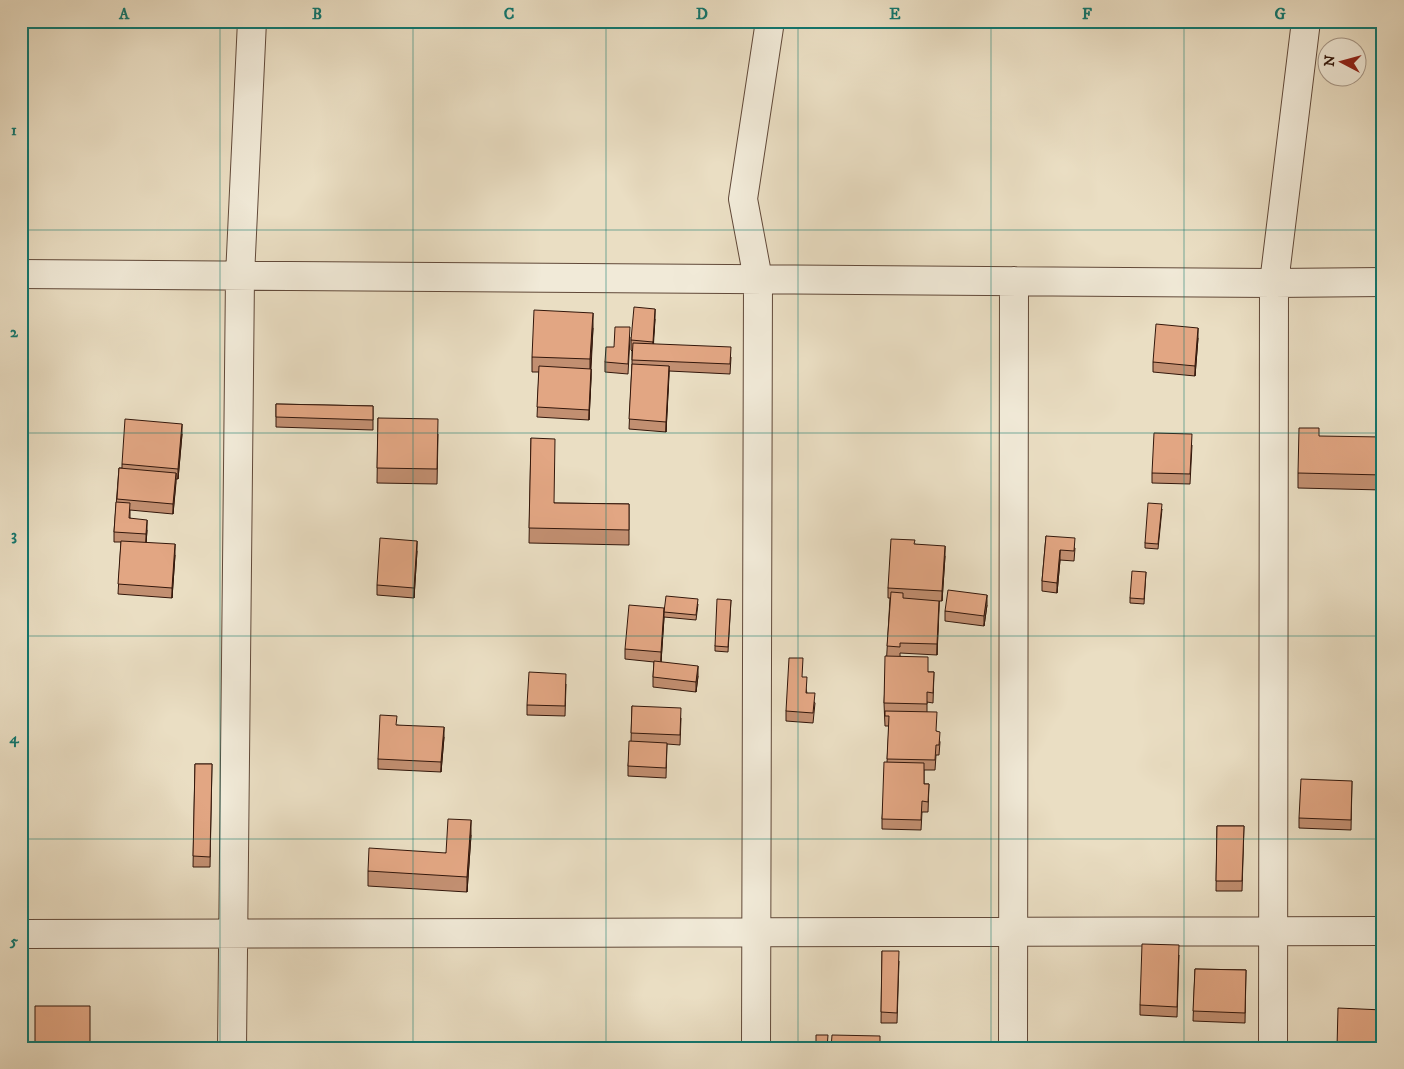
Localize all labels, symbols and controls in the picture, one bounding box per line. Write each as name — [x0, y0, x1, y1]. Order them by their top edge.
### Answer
text: A — [118, 4, 130, 24]
text: B — [312, 4, 322, 24]
text: C — [504, 4, 514, 24]
text: D — [696, 4, 708, 24]
text: E — [889, 4, 901, 24]
text: F — [1082, 4, 1092, 24]
text: G — [1274, 4, 1286, 24]
north arrow — [1316, 38, 1366, 88]
text: N — [1321, 54, 1340, 67]
text: 1 — [11, 120, 17, 140]
text: 2 — [10, 322, 19, 342]
text: 3 — [11, 525, 17, 545]
text: 4 — [8, 728, 19, 748]
text: 5 — [9, 931, 18, 951]

